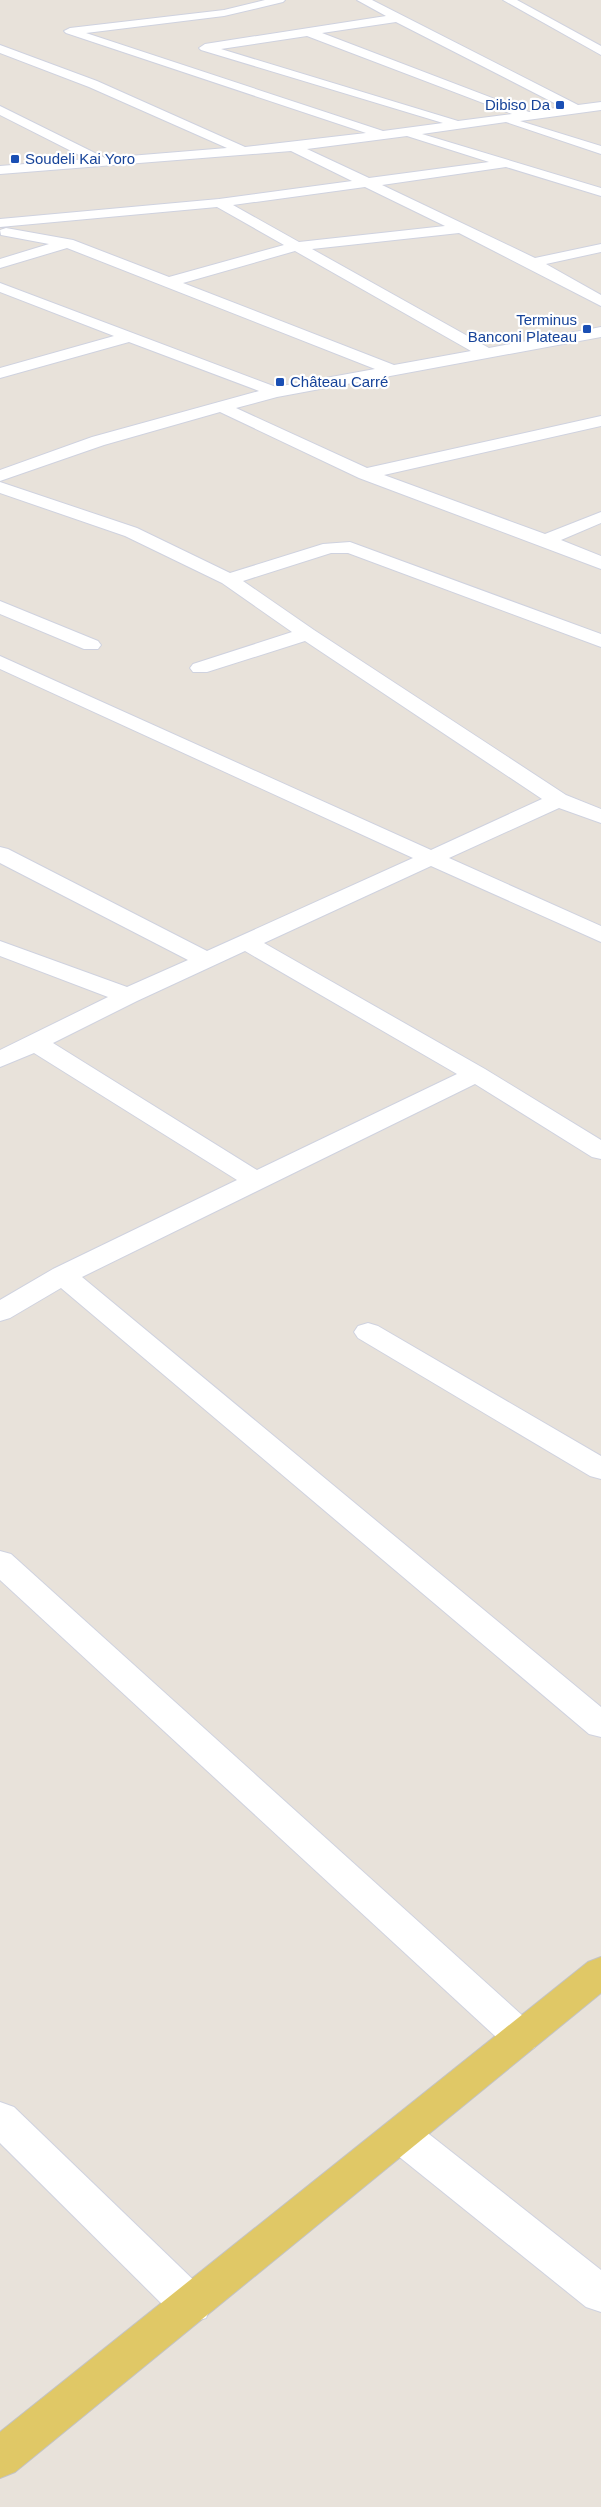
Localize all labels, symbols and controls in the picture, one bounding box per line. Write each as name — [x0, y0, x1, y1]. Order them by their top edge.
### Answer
place label: Dibiso Da — [485, 96, 551, 113]
marker: Dibiso Da — [554, 99, 566, 111]
place label: Soudeli Kai Yoro — [25, 150, 135, 167]
marker: Soudeli Kai Yoro — [9, 153, 21, 165]
place label: Terminus Banconi Plateau — [468, 311, 577, 345]
marker: Terminus Banconi Plateau — [581, 323, 593, 335]
place label: Château Carré — [290, 373, 388, 390]
marker: Château Carré — [274, 376, 286, 388]

